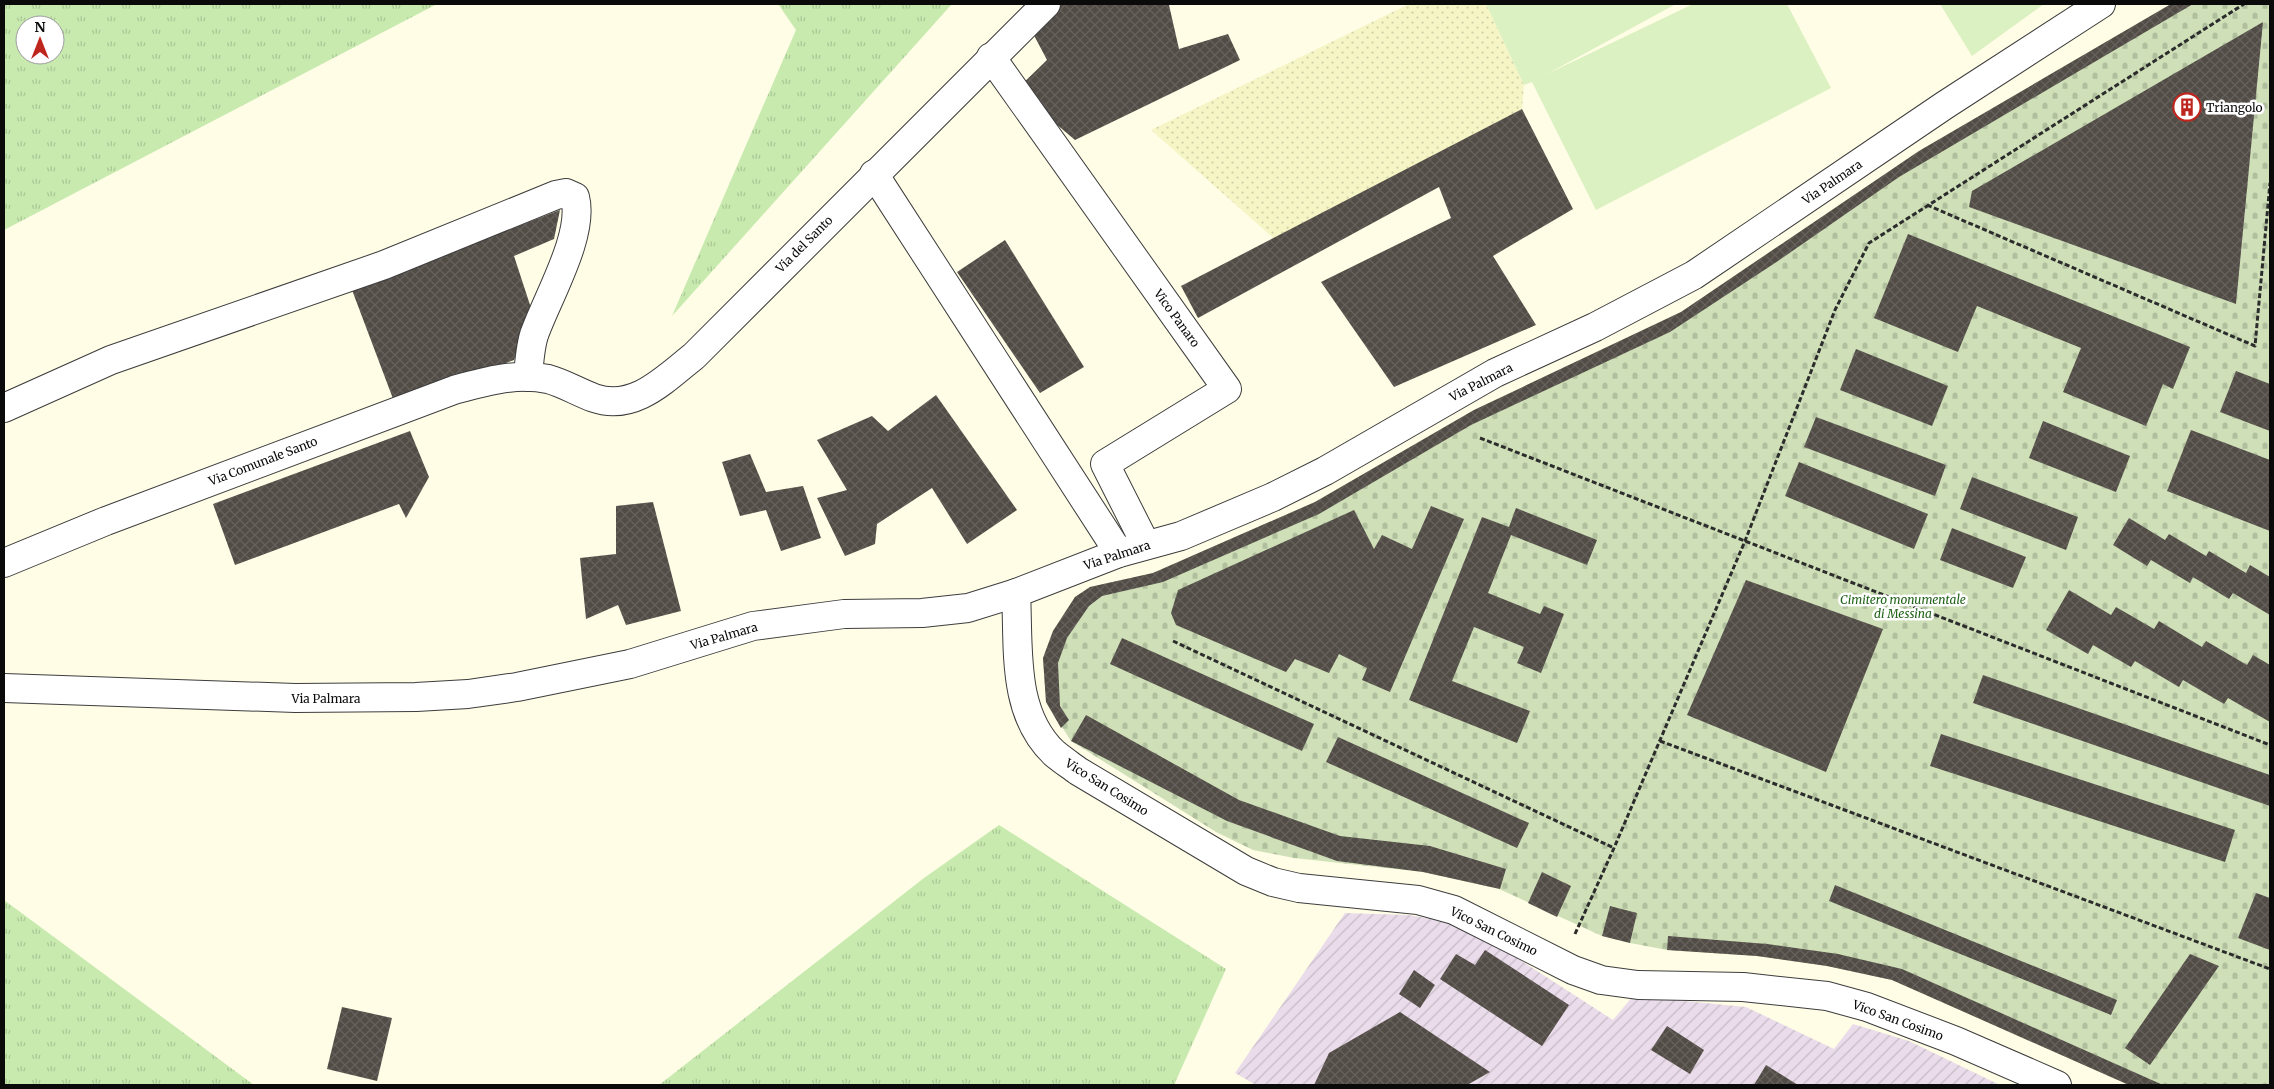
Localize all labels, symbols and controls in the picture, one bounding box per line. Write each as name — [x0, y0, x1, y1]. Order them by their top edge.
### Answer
north arrow — [15, 15, 65, 65]
text: N — [34, 18, 46, 36]
building icon: Triangolo — [2172, 92, 2202, 122]
place label: Triangolo — [2206, 100, 2263, 115]
street label: Via Palmara — [1798, 156, 1865, 208]
street label: Via del Santo — [772, 212, 836, 276]
street label: Vico Panaro — [1150, 285, 1203, 350]
street label: Via Palmara — [1446, 359, 1516, 405]
street label: Via Comunale Santo — [206, 433, 319, 489]
street label: Via Palmara — [1081, 537, 1153, 573]
park label: Cimitero monumentale di Messina — [1840, 592, 1966, 621]
street label: Via Palmara — [688, 619, 760, 653]
street label: Via Palmara — [291, 691, 361, 706]
street label: Vico San Cosimo — [1062, 755, 1151, 819]
street label: Vico San Cosimo — [1447, 903, 1540, 959]
street label: Vico San Cosimo — [1850, 996, 1945, 1043]

